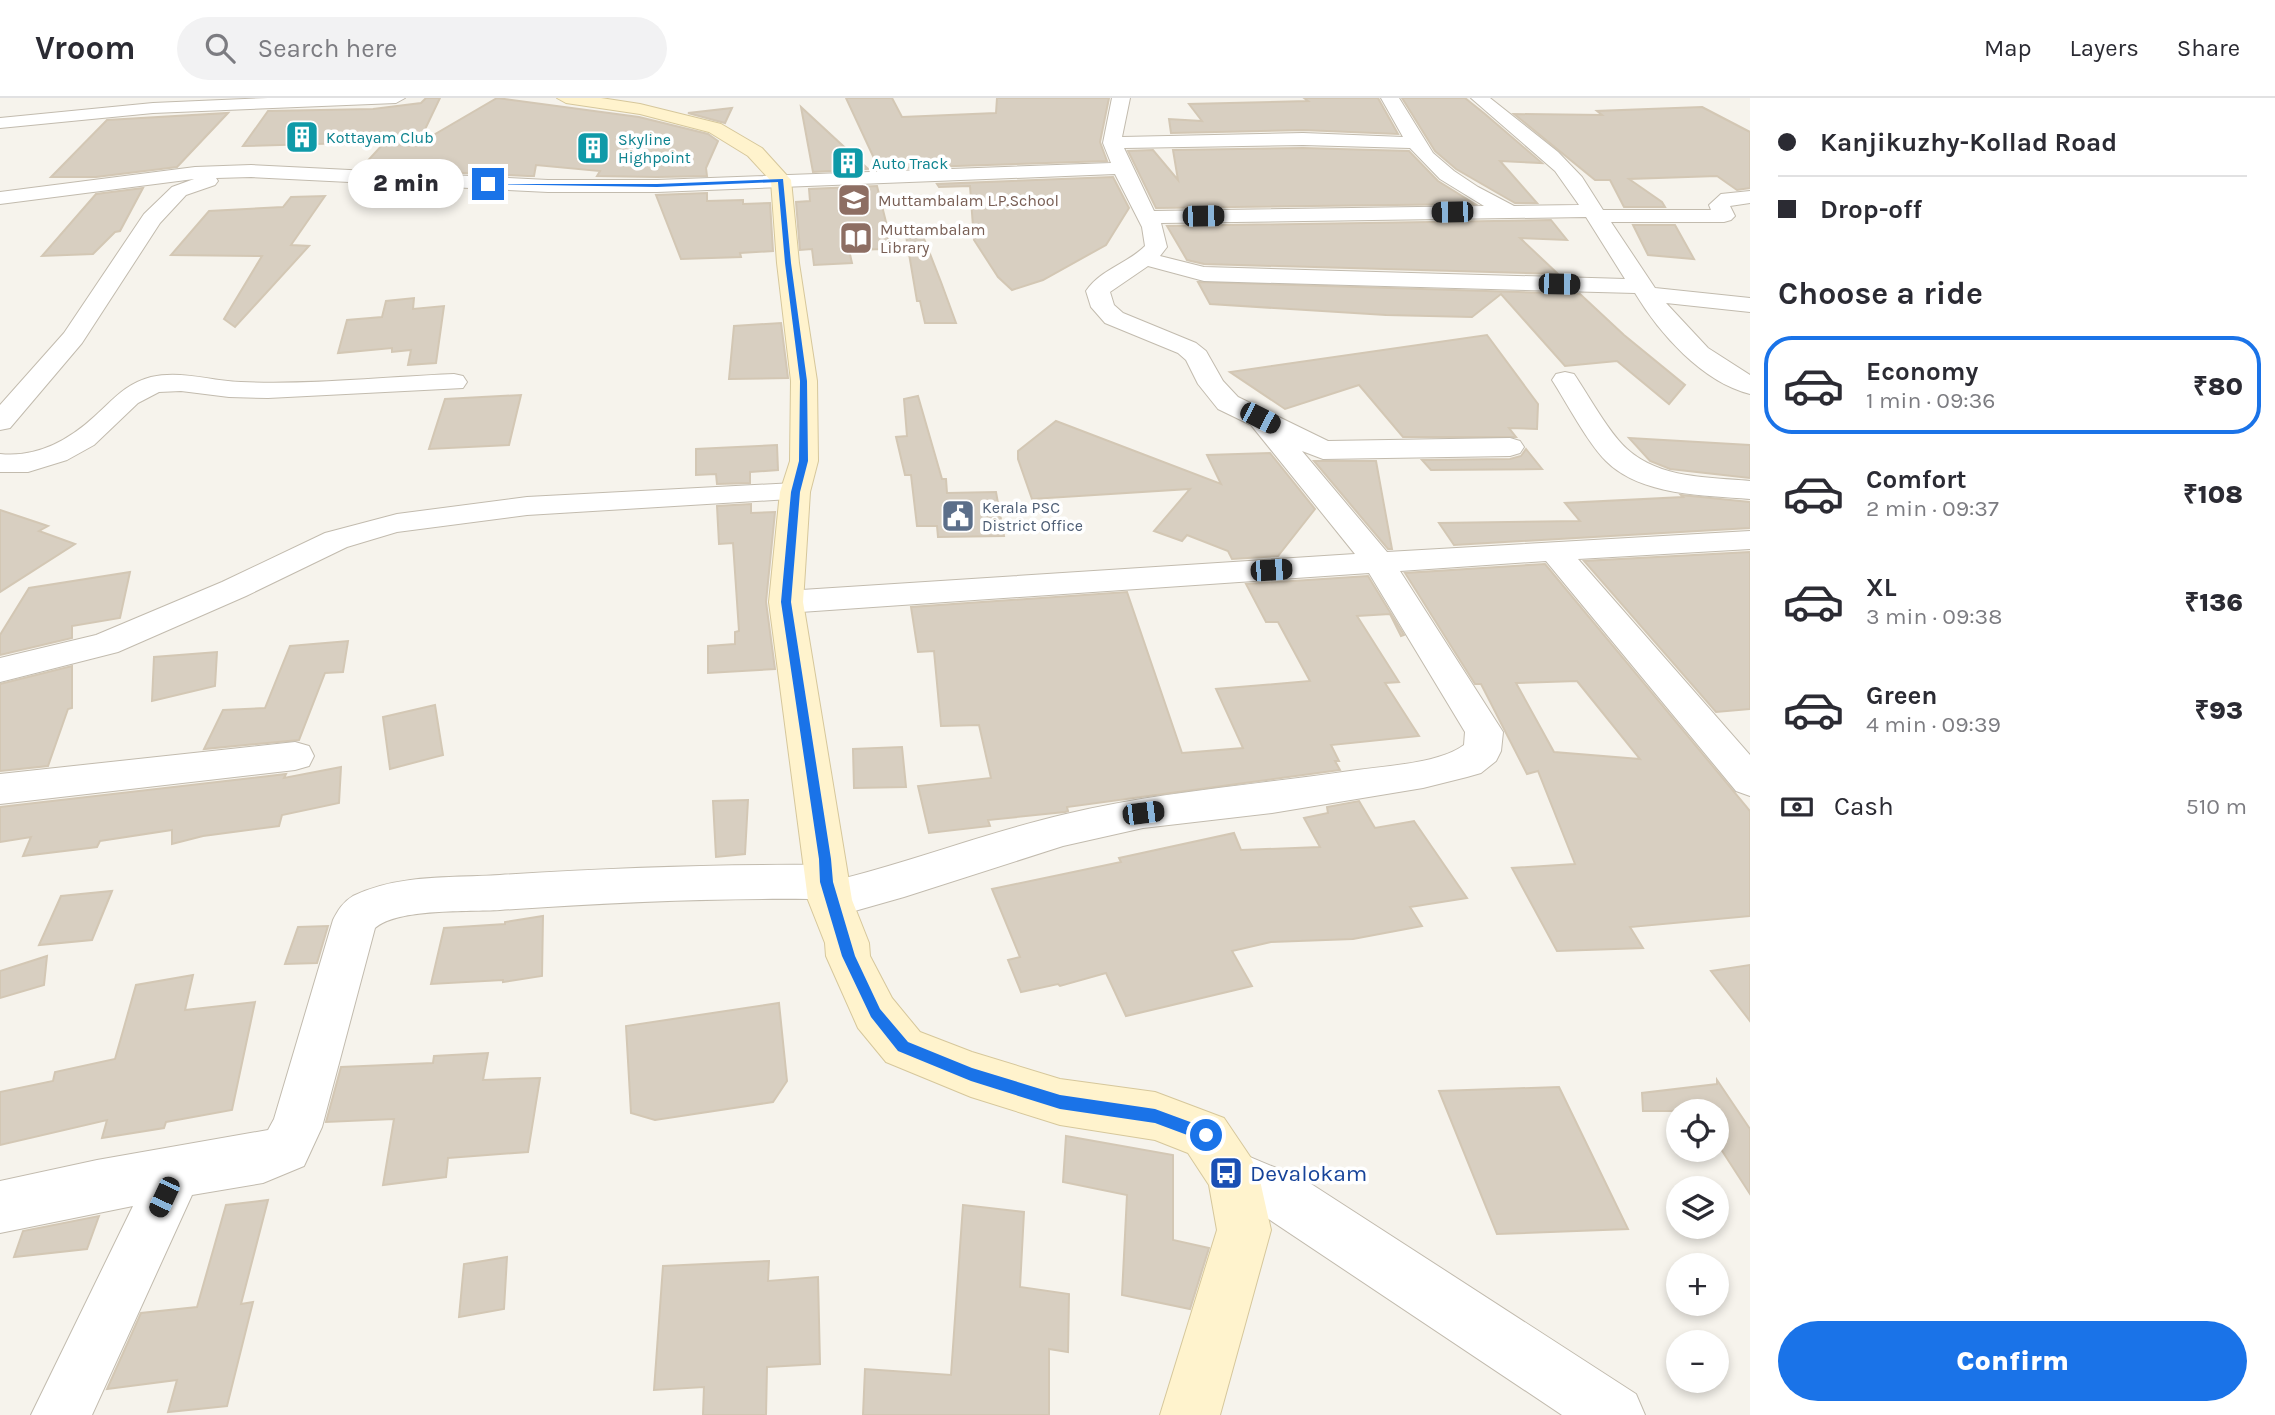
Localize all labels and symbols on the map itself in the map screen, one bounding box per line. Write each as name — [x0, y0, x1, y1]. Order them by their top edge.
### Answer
building icon: Kottayam Club — [283, 118, 321, 156]
place label: Kottayam Club — [326, 128, 434, 147]
building icon: Skyline Highpoint — [574, 129, 612, 167]
place label: Skyline Highpoint — [618, 130, 691, 167]
building icon: Auto Track — [829, 144, 867, 182]
place label: Auto Track — [872, 154, 948, 173]
callout: 2 min — [348, 160, 463, 208]
route end — [472, 168, 504, 200]
school or university icon: Muttambalam L.P.School — [835, 181, 873, 219]
place label: Muttambalam L.P.School — [878, 191, 1059, 210]
car — [1431, 201, 1474, 223]
car — [1182, 205, 1225, 227]
library icon: Muttambalam Library — [837, 219, 875, 257]
place label: Muttambalam Library — [880, 220, 986, 257]
car — [1538, 273, 1581, 295]
car — [1237, 399, 1284, 437]
public building icon: Kerala PSC District Office — [939, 497, 977, 535]
place label: Kerala PSC District Office — [982, 498, 1083, 535]
car — [1250, 558, 1293, 582]
car — [1121, 800, 1166, 826]
route start — [1190, 1119, 1222, 1151]
bus stop icon: Devalokam — [1207, 1154, 1245, 1192]
place label: Devalokam — [1250, 1160, 1367, 1187]
car — [146, 1174, 183, 1220]

